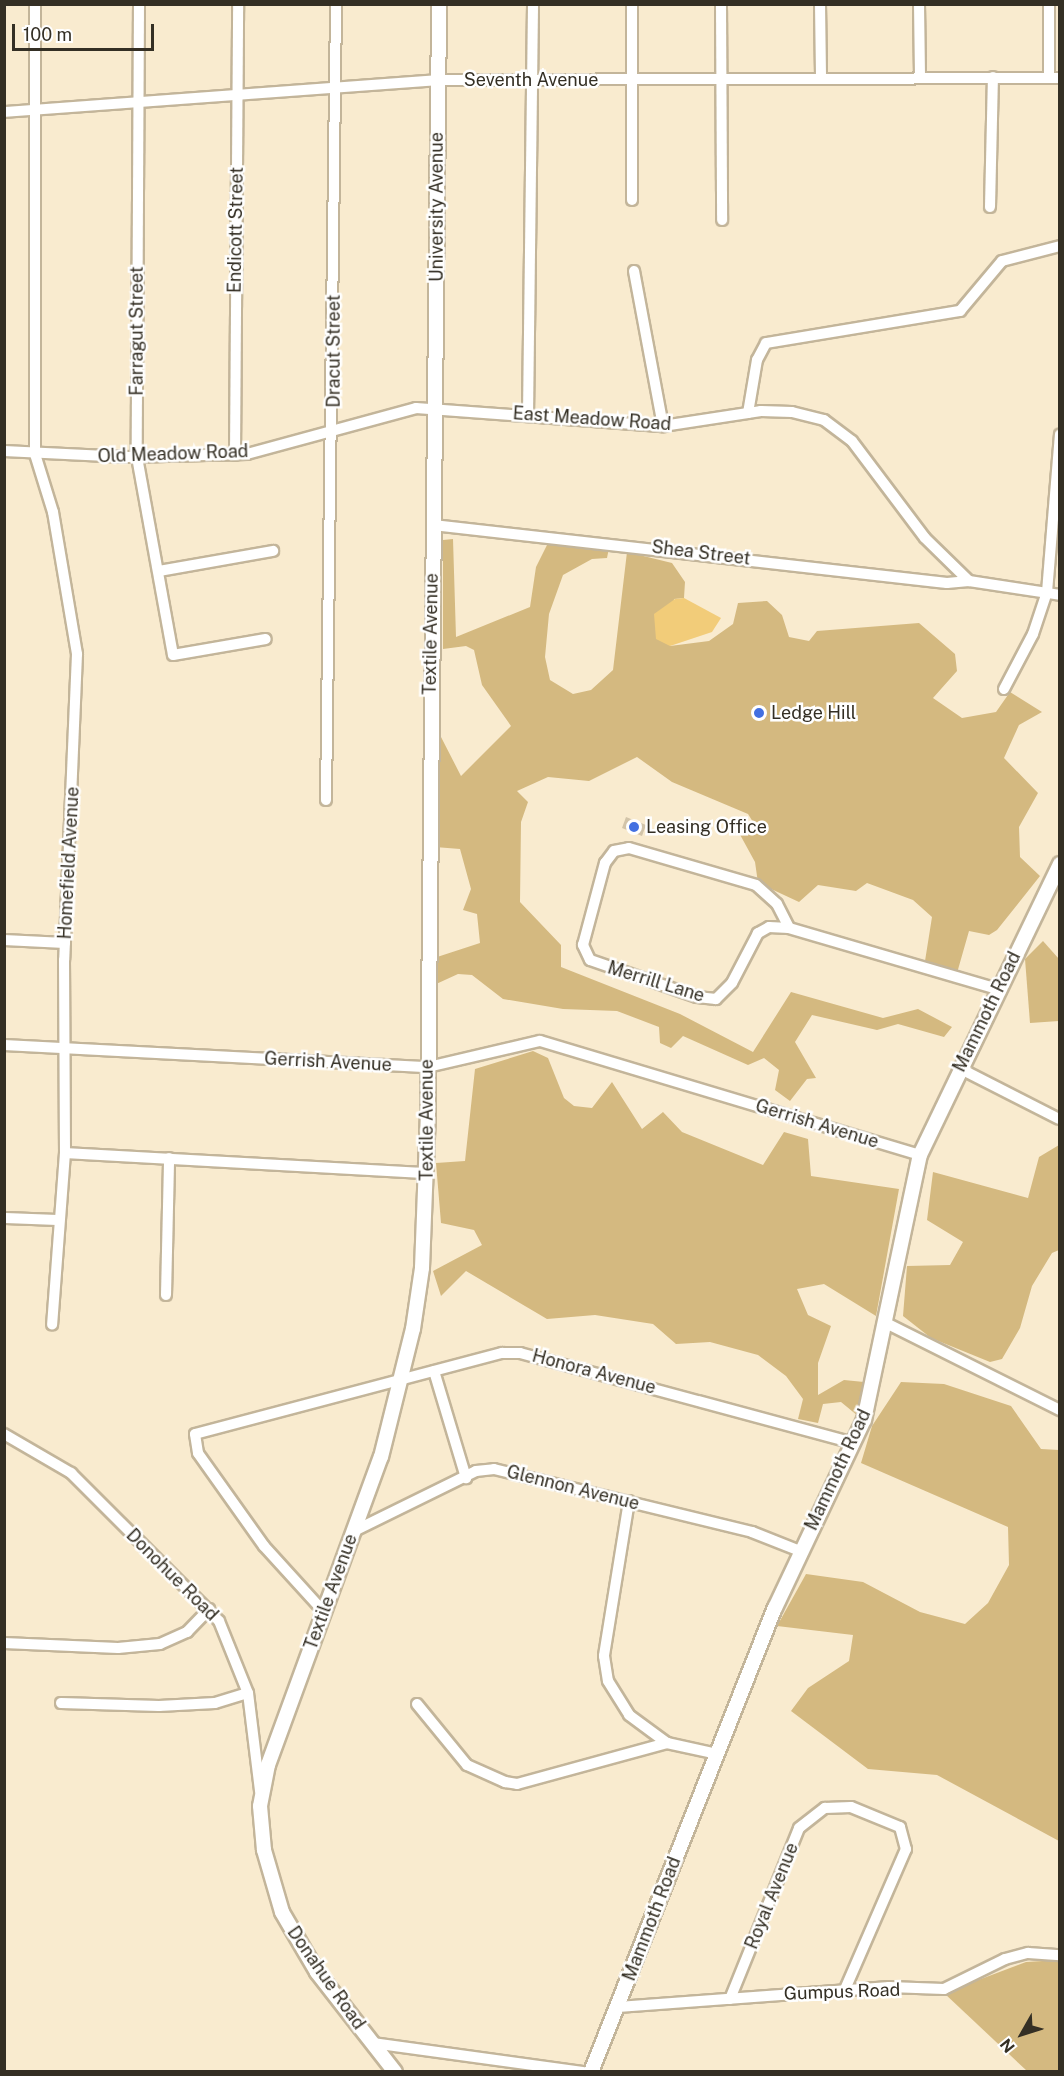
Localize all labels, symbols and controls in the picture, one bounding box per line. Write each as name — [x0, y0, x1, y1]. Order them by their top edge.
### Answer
scale bar — [15, 12, 158, 50]
text: 100 m — [23, 24, 72, 45]
street label: Seventh Avenue — [464, 69, 598, 91]
street label: University Avenue — [426, 132, 448, 282]
street label: Endicott Street — [224, 167, 248, 293]
street label: Farragut Street — [126, 266, 148, 396]
street label: Dracut Street — [323, 294, 345, 408]
street label: East Meadow Road — [512, 403, 672, 435]
street label: Old Meadow Road — [97, 441, 249, 467]
street label: Shea Street — [650, 536, 752, 570]
street label: Textile Avenue — [419, 573, 443, 695]
place label: Ledge Hill — [771, 702, 856, 724]
marker: Ledge Hill — [752, 706, 766, 720]
street label: Homefield Avenue — [54, 786, 84, 940]
place label: Leasing Office — [646, 816, 767, 838]
marker: Leasing Office — [627, 820, 641, 834]
street label: Mammoth Road — [949, 948, 1025, 1076]
street label: Merrill Lane — [605, 957, 707, 1007]
street label: Gerrish Avenue — [264, 1048, 392, 1076]
street label: Textile Avenue — [416, 1059, 438, 1181]
street label: Gerrish Avenue — [753, 1095, 881, 1153]
street label: Honora Avenue — [530, 1345, 658, 1399]
street label: Mammoth Road — [801, 1406, 875, 1534]
street label: Glennon Avenue — [504, 1461, 642, 1515]
street label: Donohue Road — [121, 1524, 223, 1626]
street label: Textile Avenue — [300, 1531, 362, 1653]
street label: Royal Avenue — [741, 1840, 803, 1952]
street label: Mammoth Road — [618, 1854, 686, 1984]
street label: Donahue Road — [282, 1922, 370, 2034]
street label: Gumpus Road — [783, 1979, 901, 2005]
north arrow — [992, 2004, 1052, 2064]
text: N — [996, 2035, 1019, 2056]

